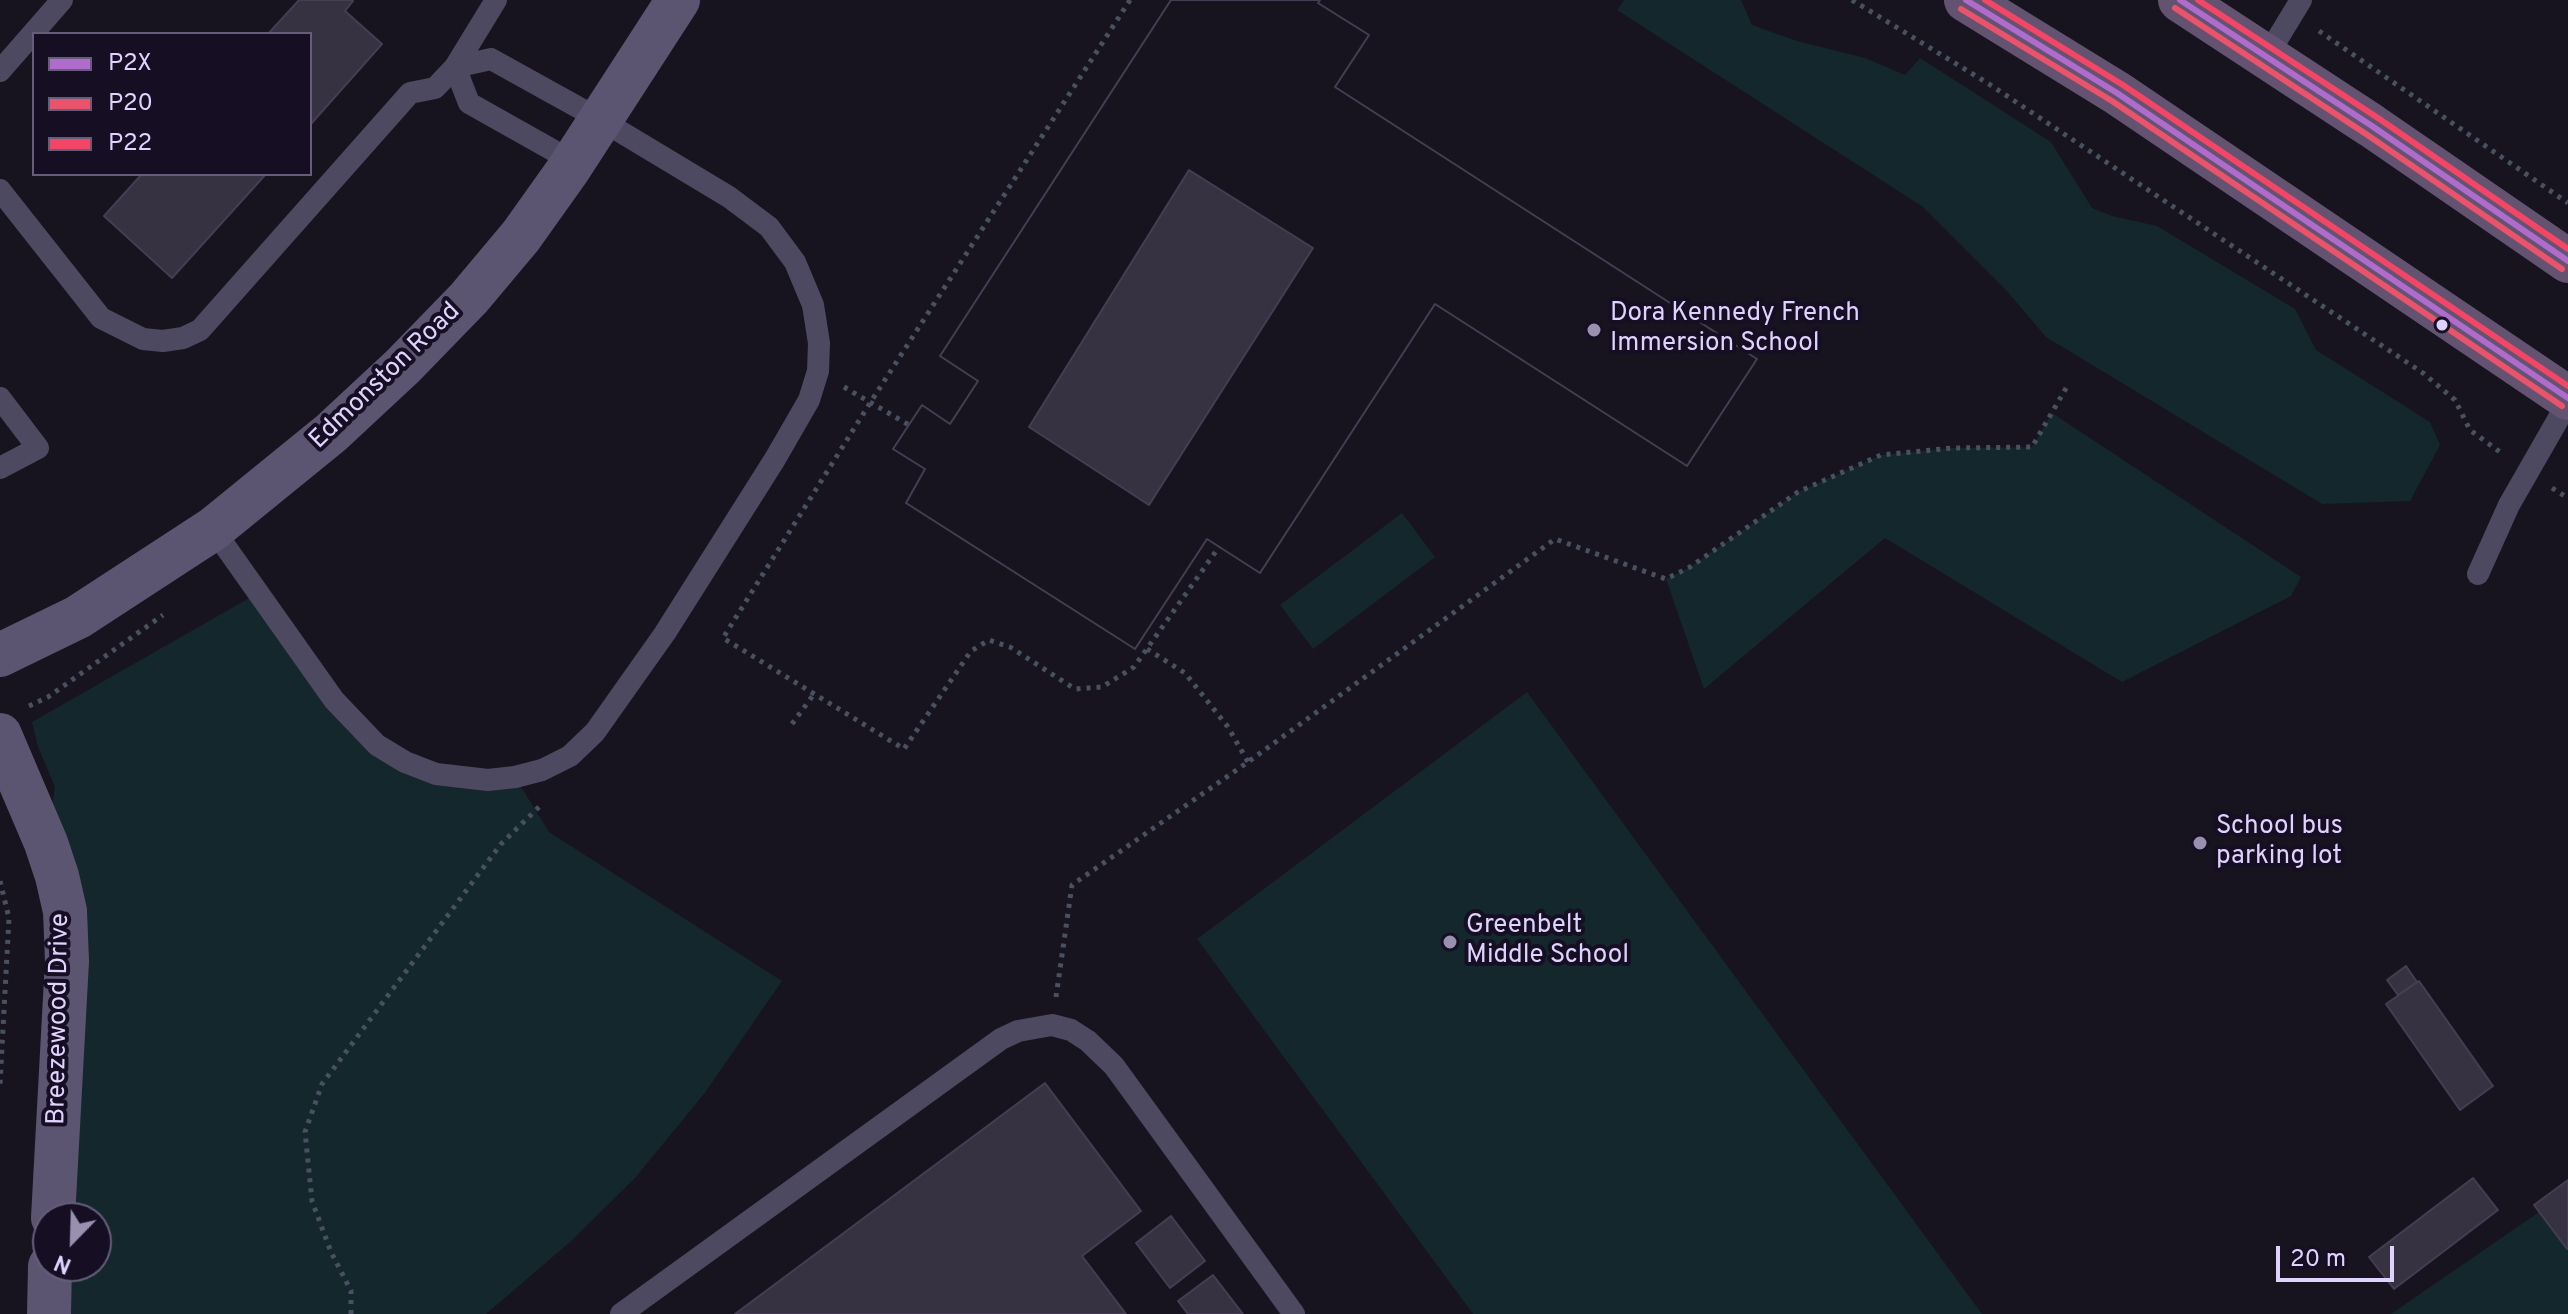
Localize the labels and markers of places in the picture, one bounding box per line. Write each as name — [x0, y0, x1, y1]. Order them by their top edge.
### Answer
place label: Dora Kennedy French Immersion School — [1610, 299, 1860, 360]
unlabelled marker — [2434, 317, 2450, 333]
marker: Dora Kennedy French Immersion School — [1585, 321, 1603, 339]
place label: School bus parking lot — [2216, 812, 2343, 874]
marker: School bus parking lot — [2191, 834, 2209, 852]
place label: Greenbelt Middle School — [1466, 911, 1629, 972]
marker: Greenbelt Middle School — [1441, 933, 1459, 951]

